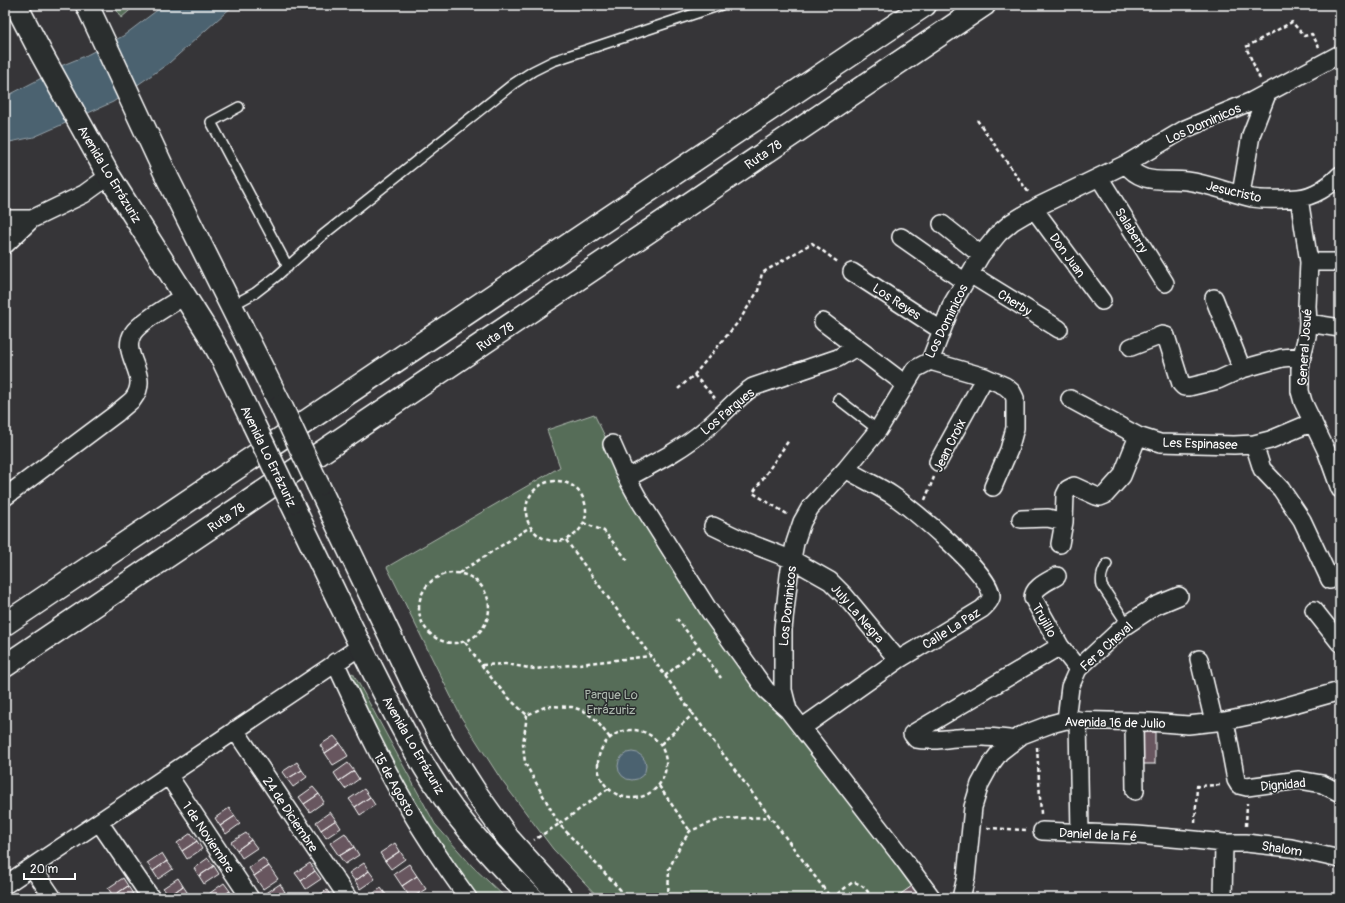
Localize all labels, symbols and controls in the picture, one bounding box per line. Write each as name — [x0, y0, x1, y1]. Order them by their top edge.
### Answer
street label: Los Dominicos — [1163, 100, 1244, 148]
street label: Avenida Lo Errázuriz — [74, 123, 145, 226]
street label: Ruta 78 — [742, 136, 786, 173]
street label: Jesucristo — [1205, 178, 1263, 206]
street label: Salaberry — [1111, 205, 1152, 257]
street label: Don Juan — [1046, 230, 1089, 281]
street label: Los Reyes — [869, 280, 924, 323]
street label: Los Dominicos — [922, 282, 972, 361]
street label: Cherby — [994, 286, 1035, 320]
street label: General Josué — [1294, 308, 1316, 386]
street label: Ruta 78 — [474, 318, 518, 355]
street label: Los Parques — [698, 385, 758, 439]
street label: Avenida Lo Errázuriz — [237, 403, 300, 510]
street label: Jean Croix — [930, 416, 970, 474]
street label: Les Espinasee — [1162, 435, 1238, 453]
street label: Ruta 78 — [205, 499, 249, 536]
street label: Los Dominicos — [776, 565, 800, 647]
street label: July La Negra — [827, 581, 887, 646]
street label: Trujillo — [1028, 601, 1060, 640]
street label: Calle La Paz — [920, 605, 984, 653]
street label: Fer a Cheval — [1077, 619, 1136, 675]
park label: Parque Lo Errázuriz — [584, 687, 638, 718]
street label: Avenida Lo Errázuriz — [378, 693, 448, 798]
street label: Avenida 16 de Julio — [1064, 714, 1166, 732]
street label: 15 de Agosto — [370, 750, 418, 819]
street label: 24 de Diciembre — [259, 774, 322, 856]
street label: Dignidad — [1260, 775, 1306, 795]
street label: 1 de Noviembre — [178, 799, 238, 877]
street label: Daniel de la Fé — [1058, 825, 1138, 845]
street label: Shalom — [1260, 838, 1303, 860]
scale bar — [24, 855, 75, 881]
text: 20 m — [30, 862, 59, 877]

